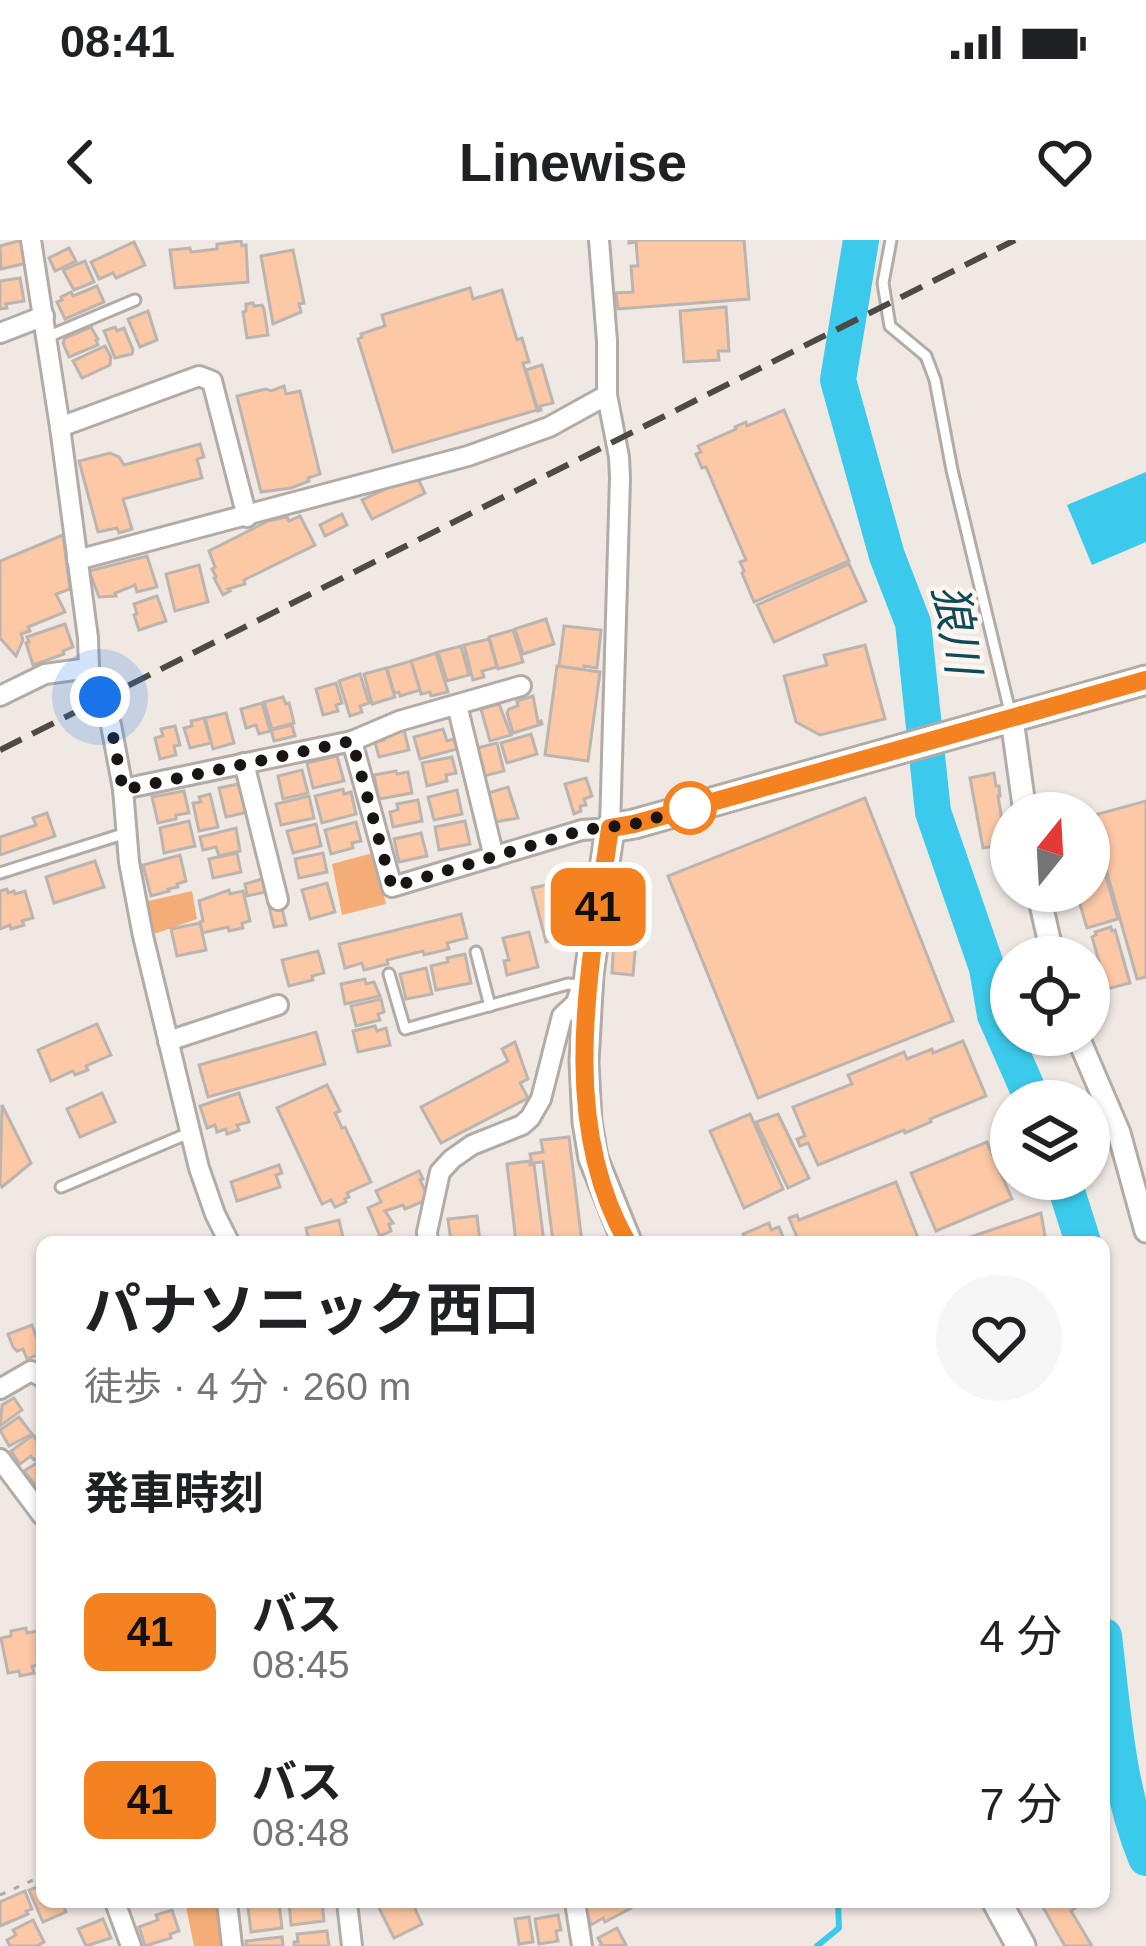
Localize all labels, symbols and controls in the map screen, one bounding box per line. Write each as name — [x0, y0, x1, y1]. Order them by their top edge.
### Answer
text: 08:41 — [60, 16, 175, 67]
icon: back — [48, 129, 114, 195]
icon: heart — [1032, 129, 1098, 195]
text: Linewise — [459, 132, 687, 192]
water label: 狼川 — [924, 580, 990, 682]
your location — [70, 667, 130, 727]
unlabelled marker — [665, 783, 715, 833]
north arrow — [990, 792, 1110, 912]
map controls — [990, 792, 1110, 1200]
line badge: 41 — [544, 868, 652, 946]
text: 41 — [575, 883, 621, 930]
button: locate — [990, 936, 1110, 1056]
button: layers — [990, 1080, 1110, 1200]
button: heart — [936, 1275, 1062, 1401]
text: パナソニック西口 — [84, 1278, 540, 1342]
text: 徒歩 · 4 分 · 260 m — [84, 1365, 411, 1408]
text: 発車時刻 — [84, 1468, 264, 1519]
text: バス — [252, 1589, 342, 1640]
text: 41 — [127, 1608, 173, 1655]
text: 4 分 — [979, 1611, 1062, 1662]
text: 08:45 — [252, 1643, 350, 1686]
text: バス — [252, 1757, 342, 1808]
text: 41 — [127, 1776, 173, 1823]
text: 7 分 — [979, 1779, 1062, 1830]
text: 08:48 — [252, 1811, 350, 1854]

